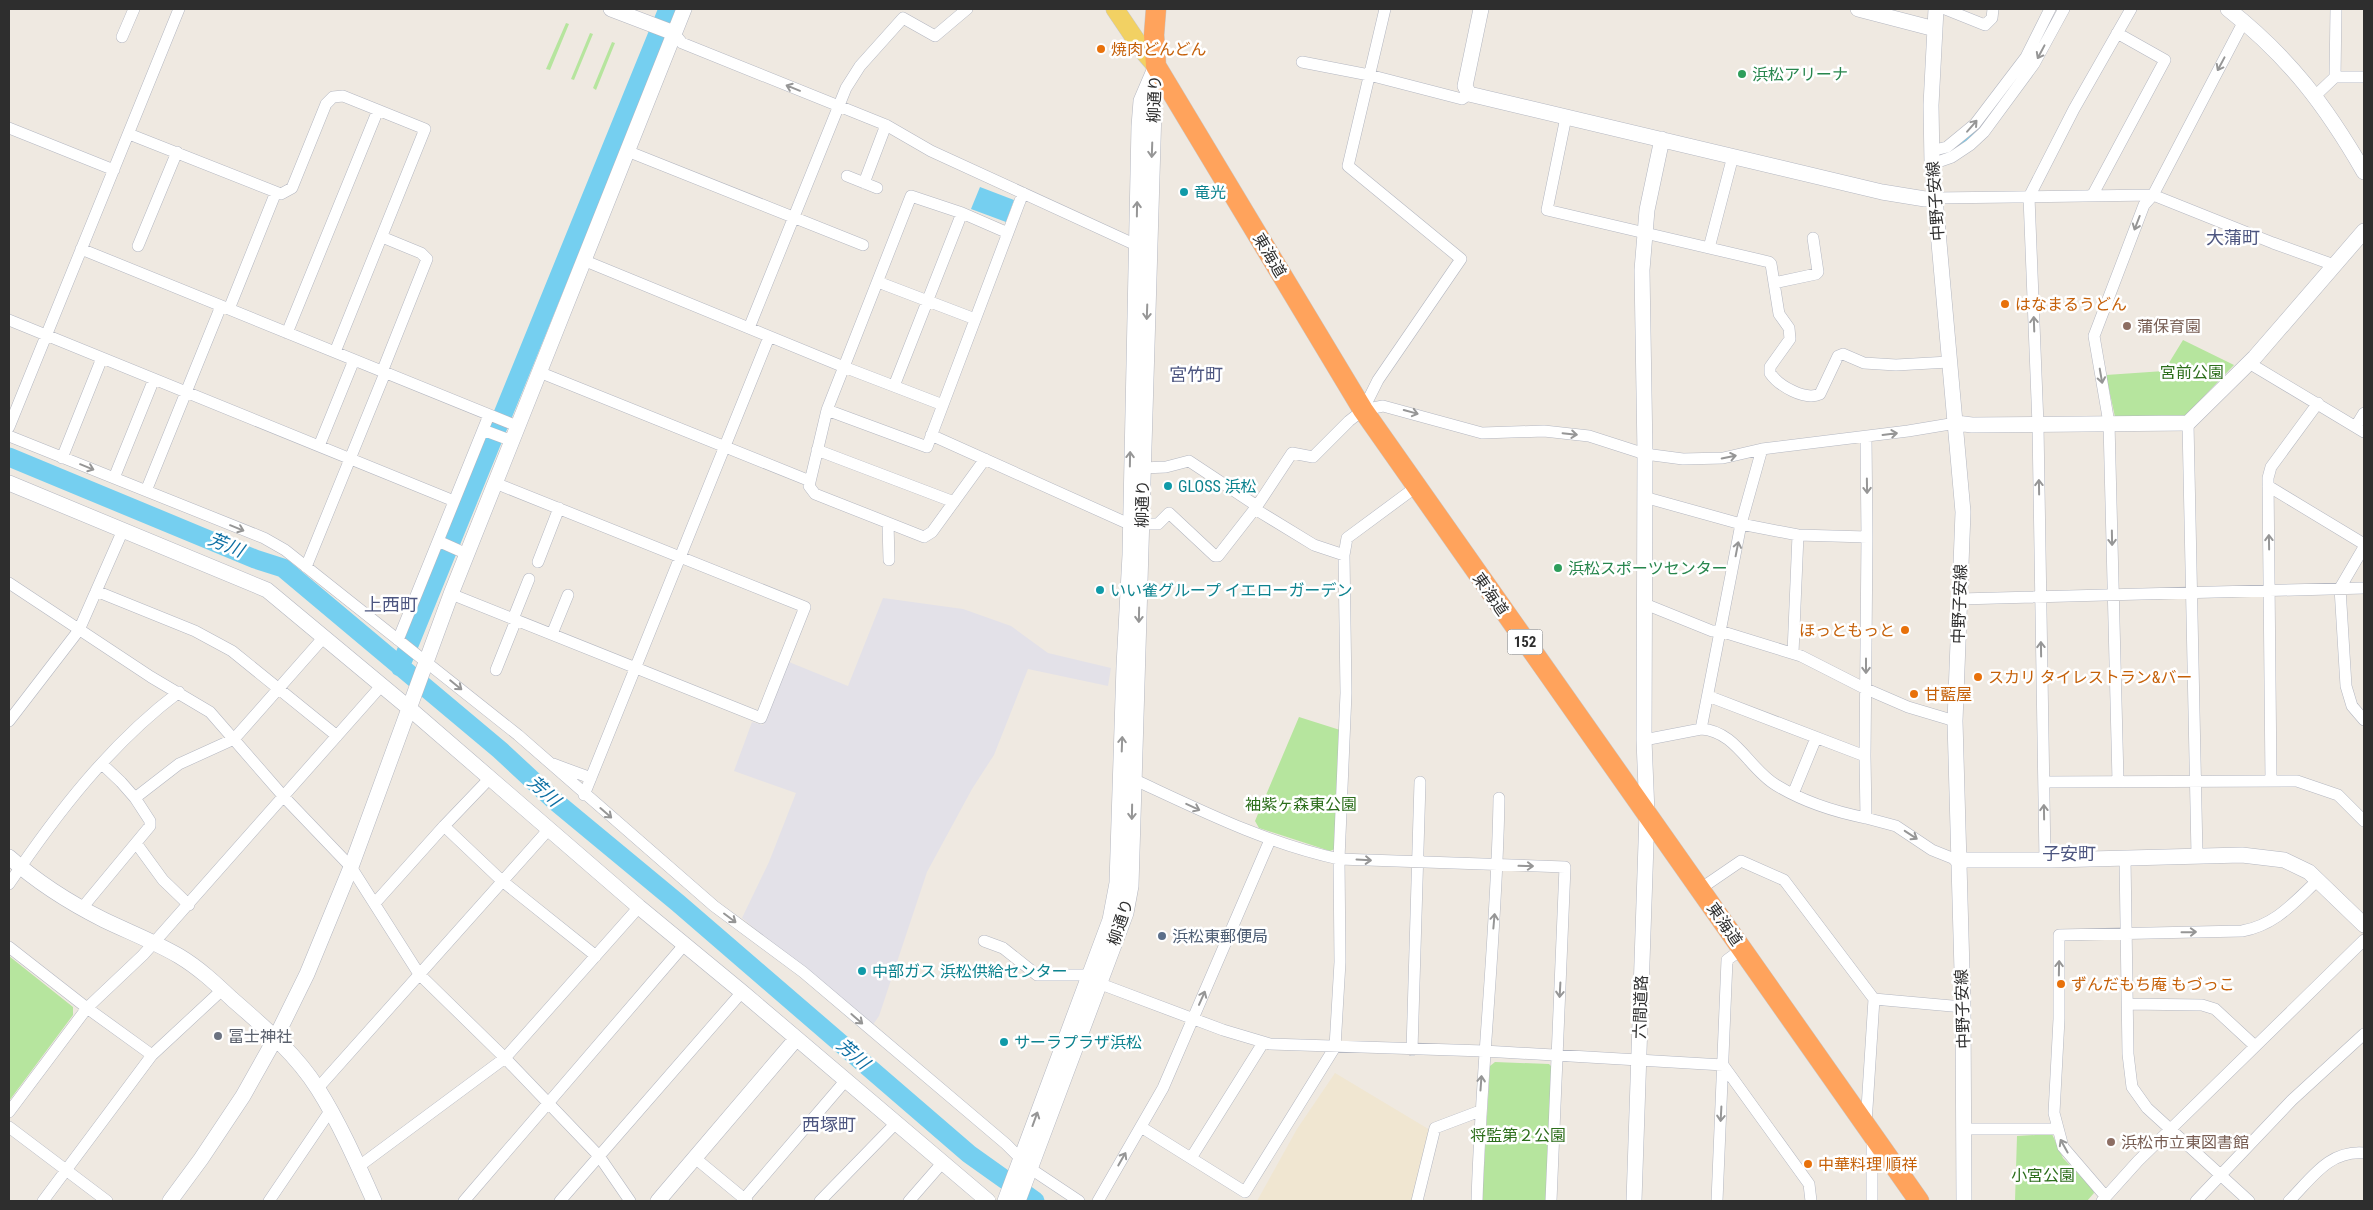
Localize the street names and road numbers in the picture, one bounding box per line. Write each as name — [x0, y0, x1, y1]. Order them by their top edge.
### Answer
street label: 柳通り — [1144, 75, 1165, 123]
street label: 中野子安線 — [1923, 160, 1948, 242]
street label: 東海道 — [1249, 230, 1290, 281]
street label: 柳通り — [1133, 480, 1152, 528]
street label: 中野子安線 — [1949, 564, 1970, 644]
street label: 東海道 — [1469, 569, 1512, 619]
road number: 152 — [1508, 630, 1542, 654]
street label: 柳通り — [1104, 896, 1137, 948]
street label: 東海道 — [1703, 899, 1746, 949]
street label: 中野子安線 — [1952, 969, 1973, 1049]
street label: 六間道路 — [1630, 975, 1651, 1039]

